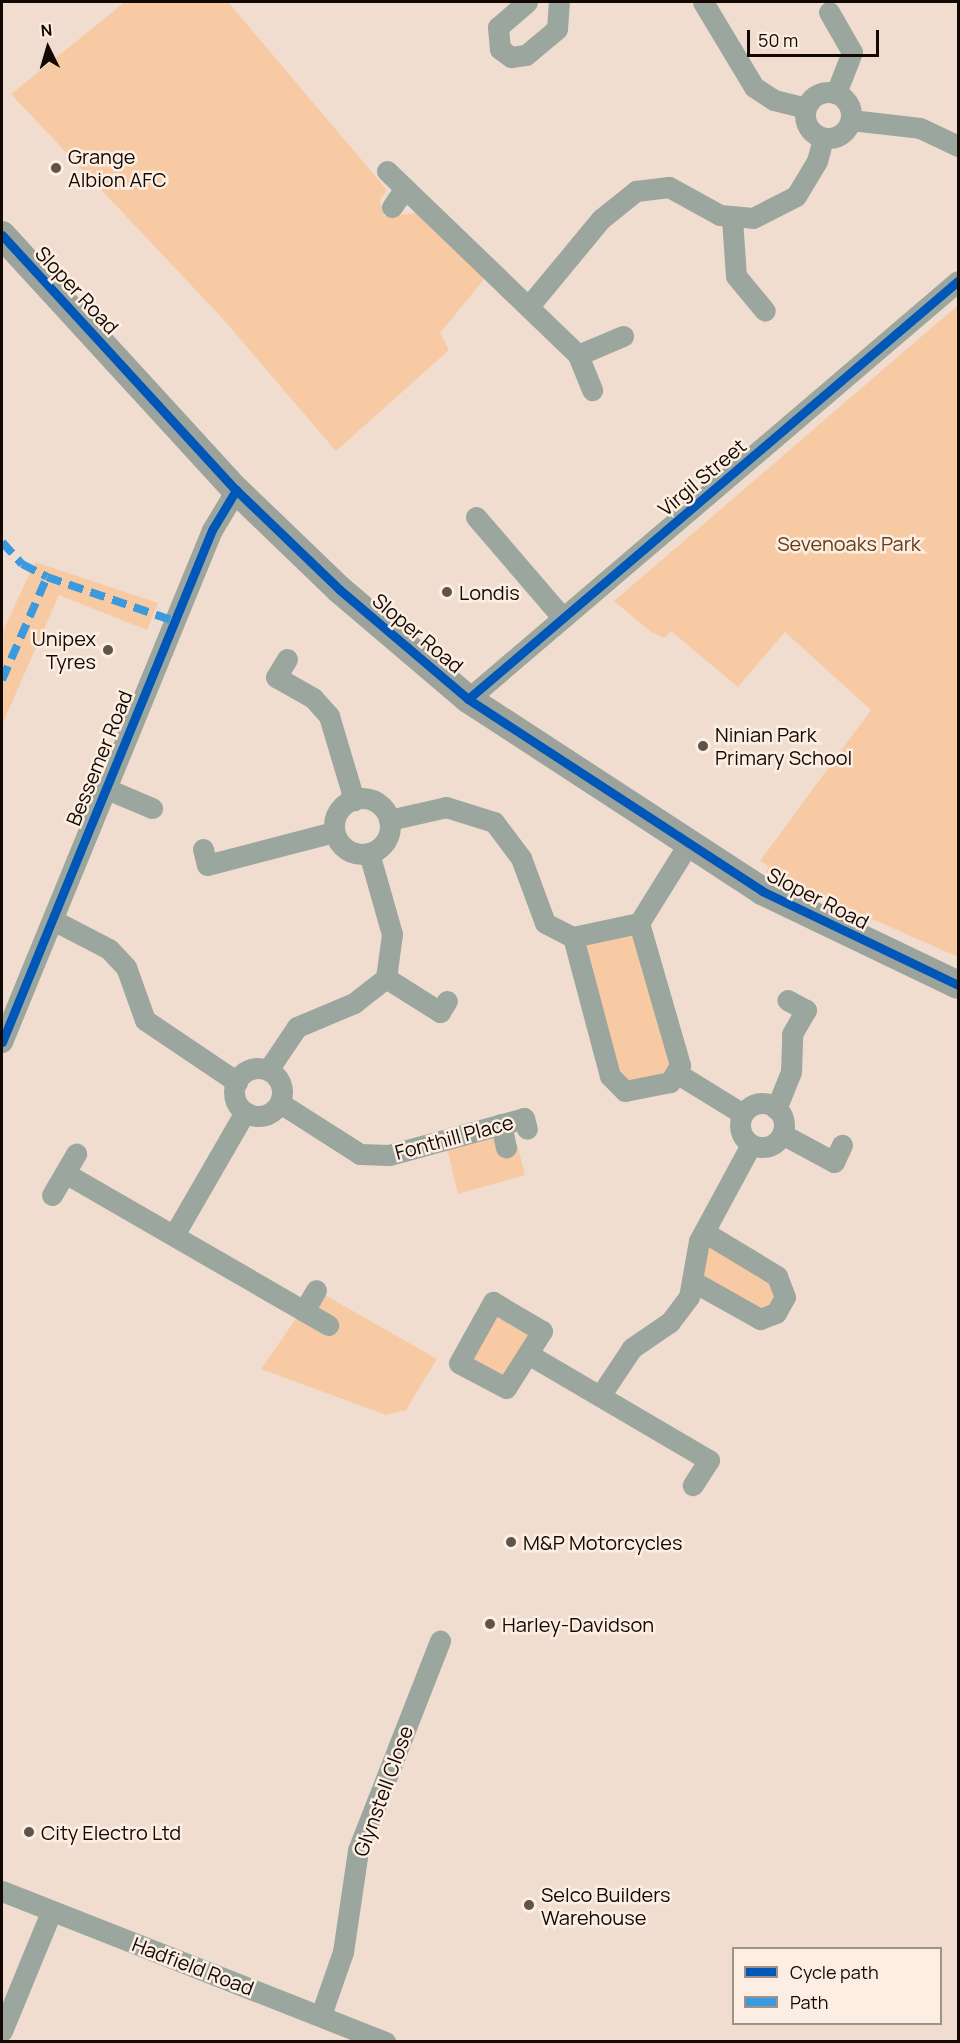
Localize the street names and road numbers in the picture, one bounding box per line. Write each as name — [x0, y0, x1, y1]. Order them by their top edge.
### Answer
street label: Sloper Road — [30, 241, 124, 339]
street label: Virgil Street — [653, 433, 751, 521]
street label: Sloper Road — [368, 588, 468, 678]
street label: Bessemer Road — [61, 687, 137, 829]
street label: Sloper Road — [763, 862, 873, 934]
street label: Fonthill Place — [392, 1110, 516, 1164]
street label: Glynstell Close — [348, 1722, 418, 1860]
street label: Hadfield Road — [129, 1932, 257, 2000]

